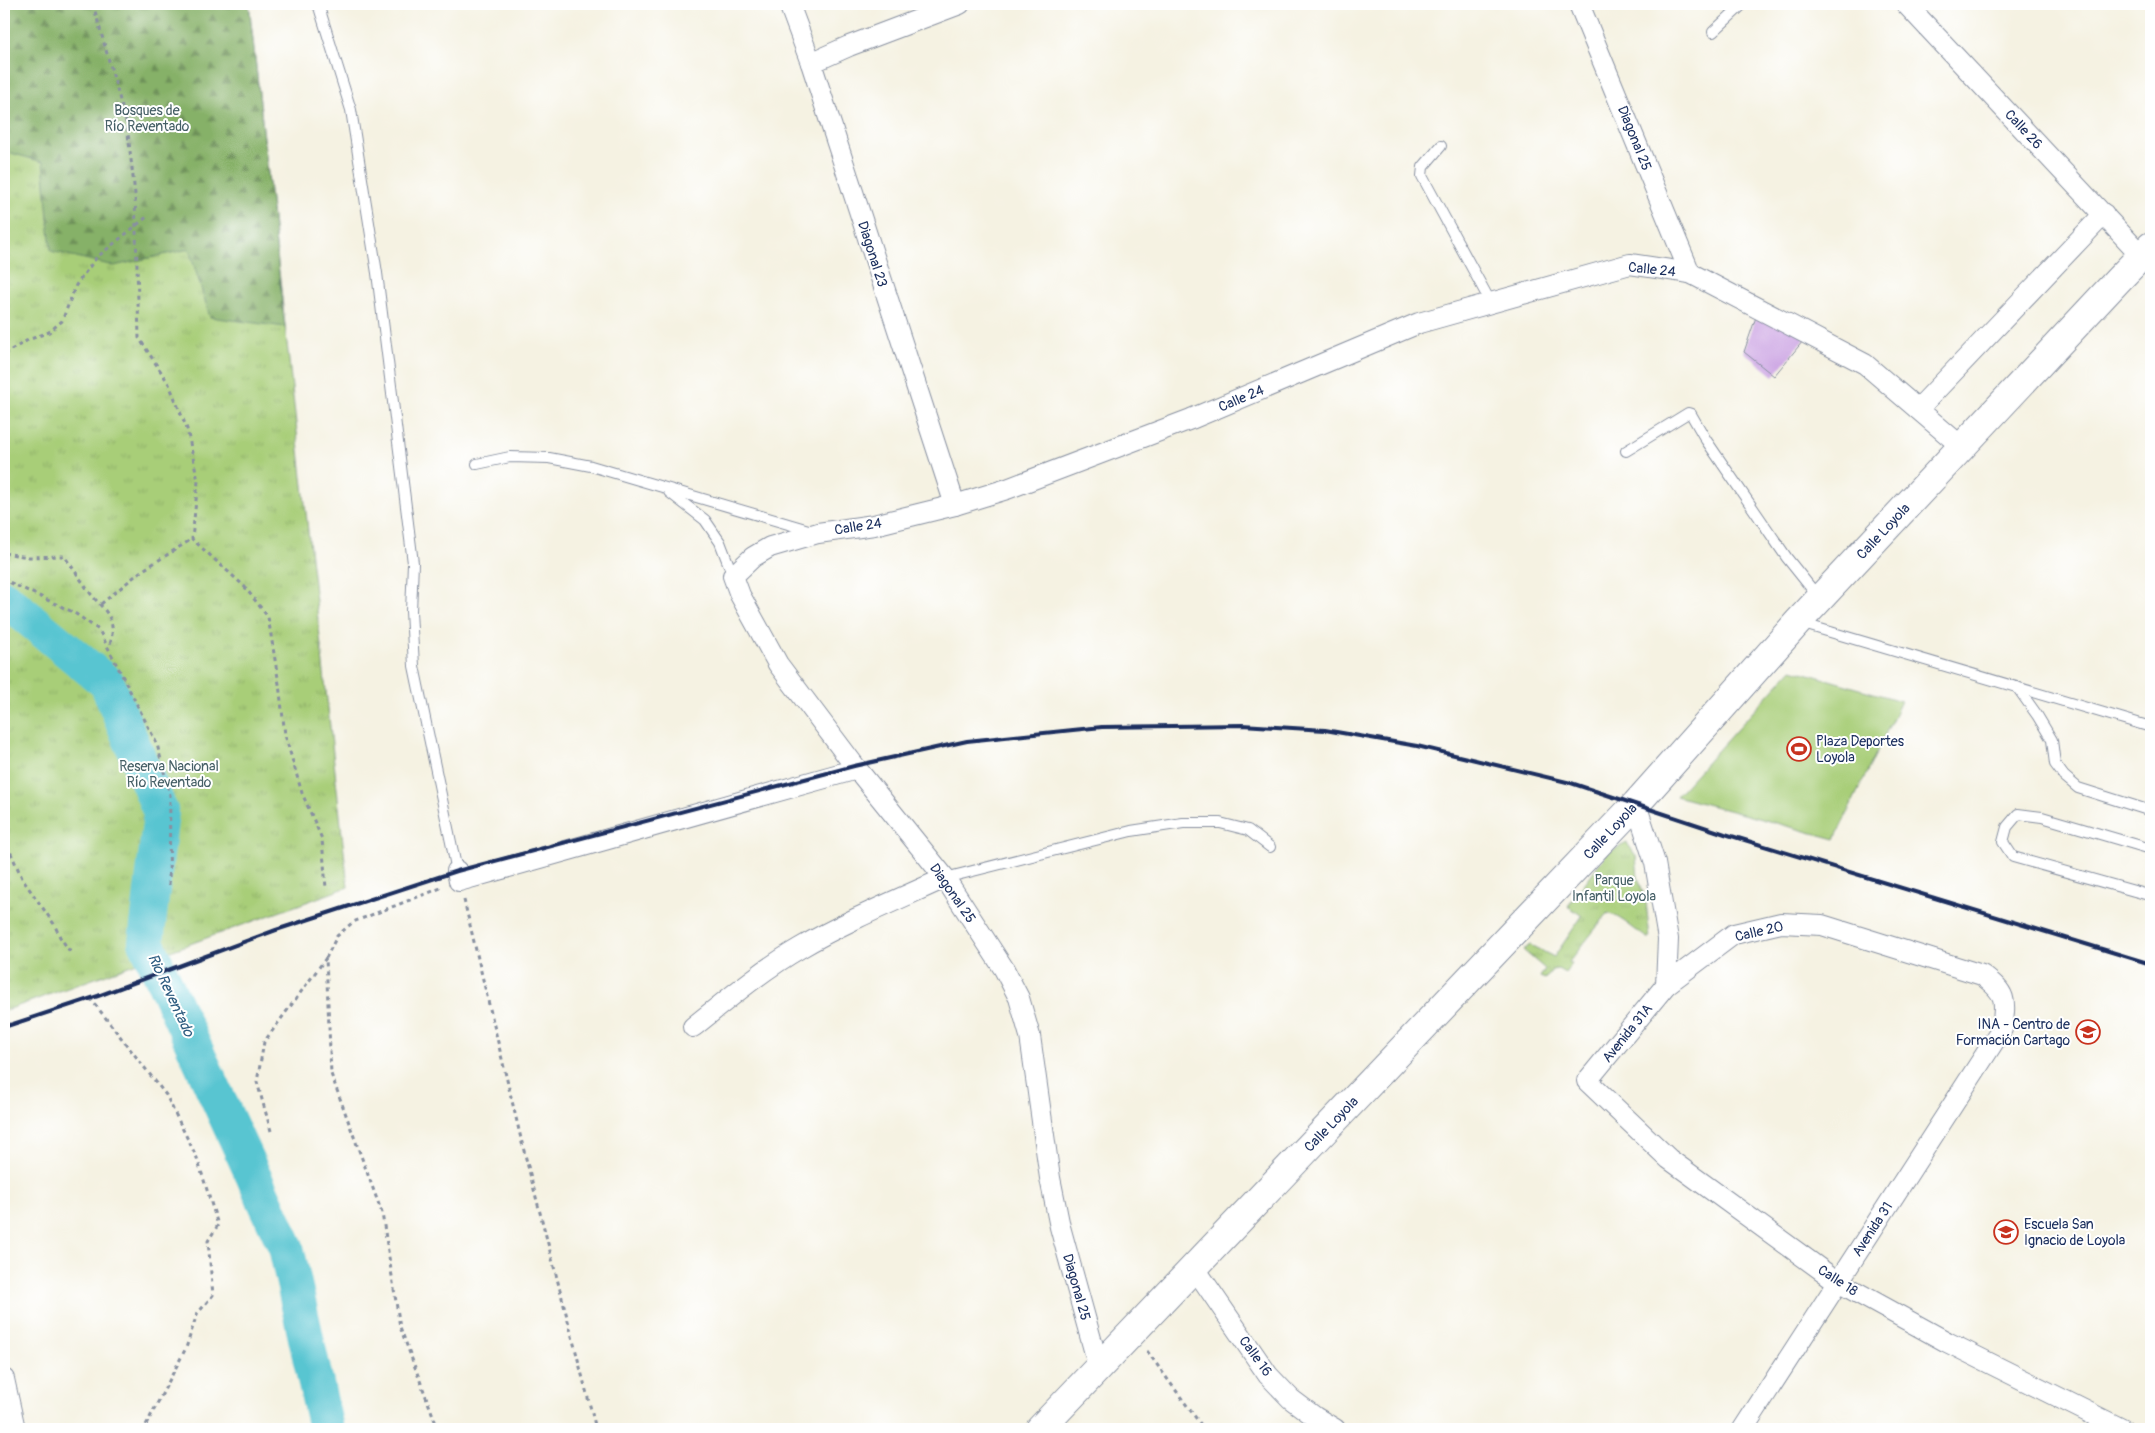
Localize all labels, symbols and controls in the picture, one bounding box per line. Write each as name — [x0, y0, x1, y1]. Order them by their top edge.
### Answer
park label: Bosques de Río Reventado — [105, 102, 190, 135]
street label: Diagonal 25 — [1614, 103, 1655, 173]
street label: Calle 26 — [2001, 106, 2046, 153]
street label: Diagonal 23 — [854, 219, 891, 289]
street label: Calle 24 — [1627, 259, 1677, 280]
street label: Calle 24 — [1216, 381, 1266, 416]
street label: Calle Loyola — [1853, 500, 1914, 563]
street label: Calle 24 — [833, 514, 883, 539]
place label: Plaza Deportes Loyola — [1816, 733, 1905, 766]
sports icon: Plaza Deportes Loyola — [1786, 736, 1812, 762]
park label: Reserva Nacional Río Reventado — [119, 758, 219, 791]
street label: Calle Loyola — [1580, 800, 1641, 863]
street label: Diagonal 25 — [926, 860, 979, 926]
park label: Parque Infantil Loyola — [1572, 872, 1656, 905]
street label: Calle 20 — [1733, 918, 1785, 945]
water label: Rio Reventado — [143, 951, 198, 1040]
street label: Avenida 31A — [1599, 1001, 1656, 1066]
place label: INA - Centro de Formación Cartago — [1956, 1016, 2070, 1049]
school or university icon: INA - Centro de Formación Cartago — [2075, 1019, 2101, 1045]
street label: Calle Loyola — [1301, 1093, 1362, 1156]
street label: Avenida 31 — [1849, 1199, 1896, 1260]
place label: Escuela San Ignacio de Loyola — [2024, 1216, 2125, 1249]
school or university icon: Escuela San Ignacio de Loyola — [1993, 1219, 2019, 1245]
street label: Diagonal 25 — [1059, 1252, 1094, 1322]
street label: Calle 18 — [1815, 1261, 1861, 1300]
street label: Calle 16 — [1235, 1333, 1276, 1380]

